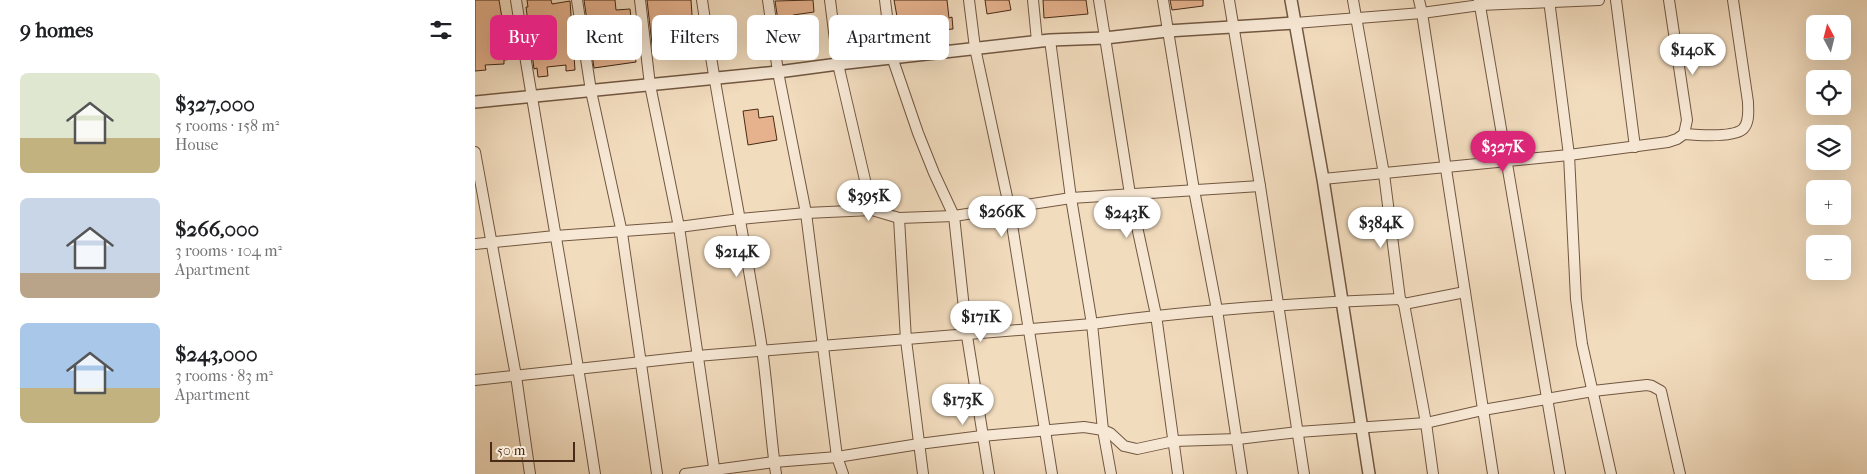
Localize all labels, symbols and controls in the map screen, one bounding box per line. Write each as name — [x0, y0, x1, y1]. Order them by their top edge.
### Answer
chip: Buy — [490, 15, 557, 60]
chip: Rent — [567, 15, 642, 60]
chip: Filters — [652, 15, 737, 60]
chip: New — [747, 15, 819, 60]
chip: Apartment — [829, 15, 949, 60]
north arrow — [1806, 15, 1851, 60]
map controls — [1806, 15, 1851, 280]
icon: filters — [427, 16, 455, 44]
text: 9 homes — [20, 18, 93, 42]
pin: $140K — [1658, 34, 1728, 76]
text: $140K — [1671, 40, 1715, 59]
button: locate — [1806, 70, 1851, 115]
text: $327,000 — [175, 92, 255, 116]
icon: home — [60, 93, 120, 153]
text: 5 rooms · 158 m² — [175, 116, 279, 135]
button: layers — [1806, 125, 1851, 170]
pin: $327K — [1468, 130, 1538, 173]
text: House — [175, 135, 218, 154]
text: $327K — [1482, 137, 1524, 156]
pin: $395K — [834, 180, 904, 222]
button: + — [1806, 180, 1851, 225]
text: $395K — [848, 186, 890, 205]
pin: $266K — [967, 196, 1037, 238]
pin: $243K — [1092, 196, 1162, 239]
text: $266K — [979, 202, 1025, 221]
text: $243K — [1105, 203, 1149, 222]
pin: $384K — [1346, 206, 1416, 249]
text: $384K — [1359, 213, 1403, 232]
text: $266,000 — [175, 217, 259, 241]
icon: home — [60, 218, 120, 278]
button: − — [1806, 235, 1851, 280]
pin: $214K — [702, 236, 772, 278]
text: 3 rooms · 104 m² — [175, 241, 282, 260]
text: $214K — [715, 242, 759, 261]
text: Apartment — [175, 260, 250, 279]
pin: $171K — [946, 300, 1016, 343]
text: $171K — [961, 307, 1001, 326]
text: $243,000 — [175, 342, 257, 366]
icon: home — [60, 343, 120, 403]
text: 3 rooms · 83 m² — [175, 366, 273, 385]
pin: $173K — [928, 384, 998, 426]
text: Apartment — [175, 385, 250, 404]
text: $173K — [943, 390, 983, 409]
scale bar — [490, 439, 575, 462]
text: 50 m — [497, 442, 525, 459]

